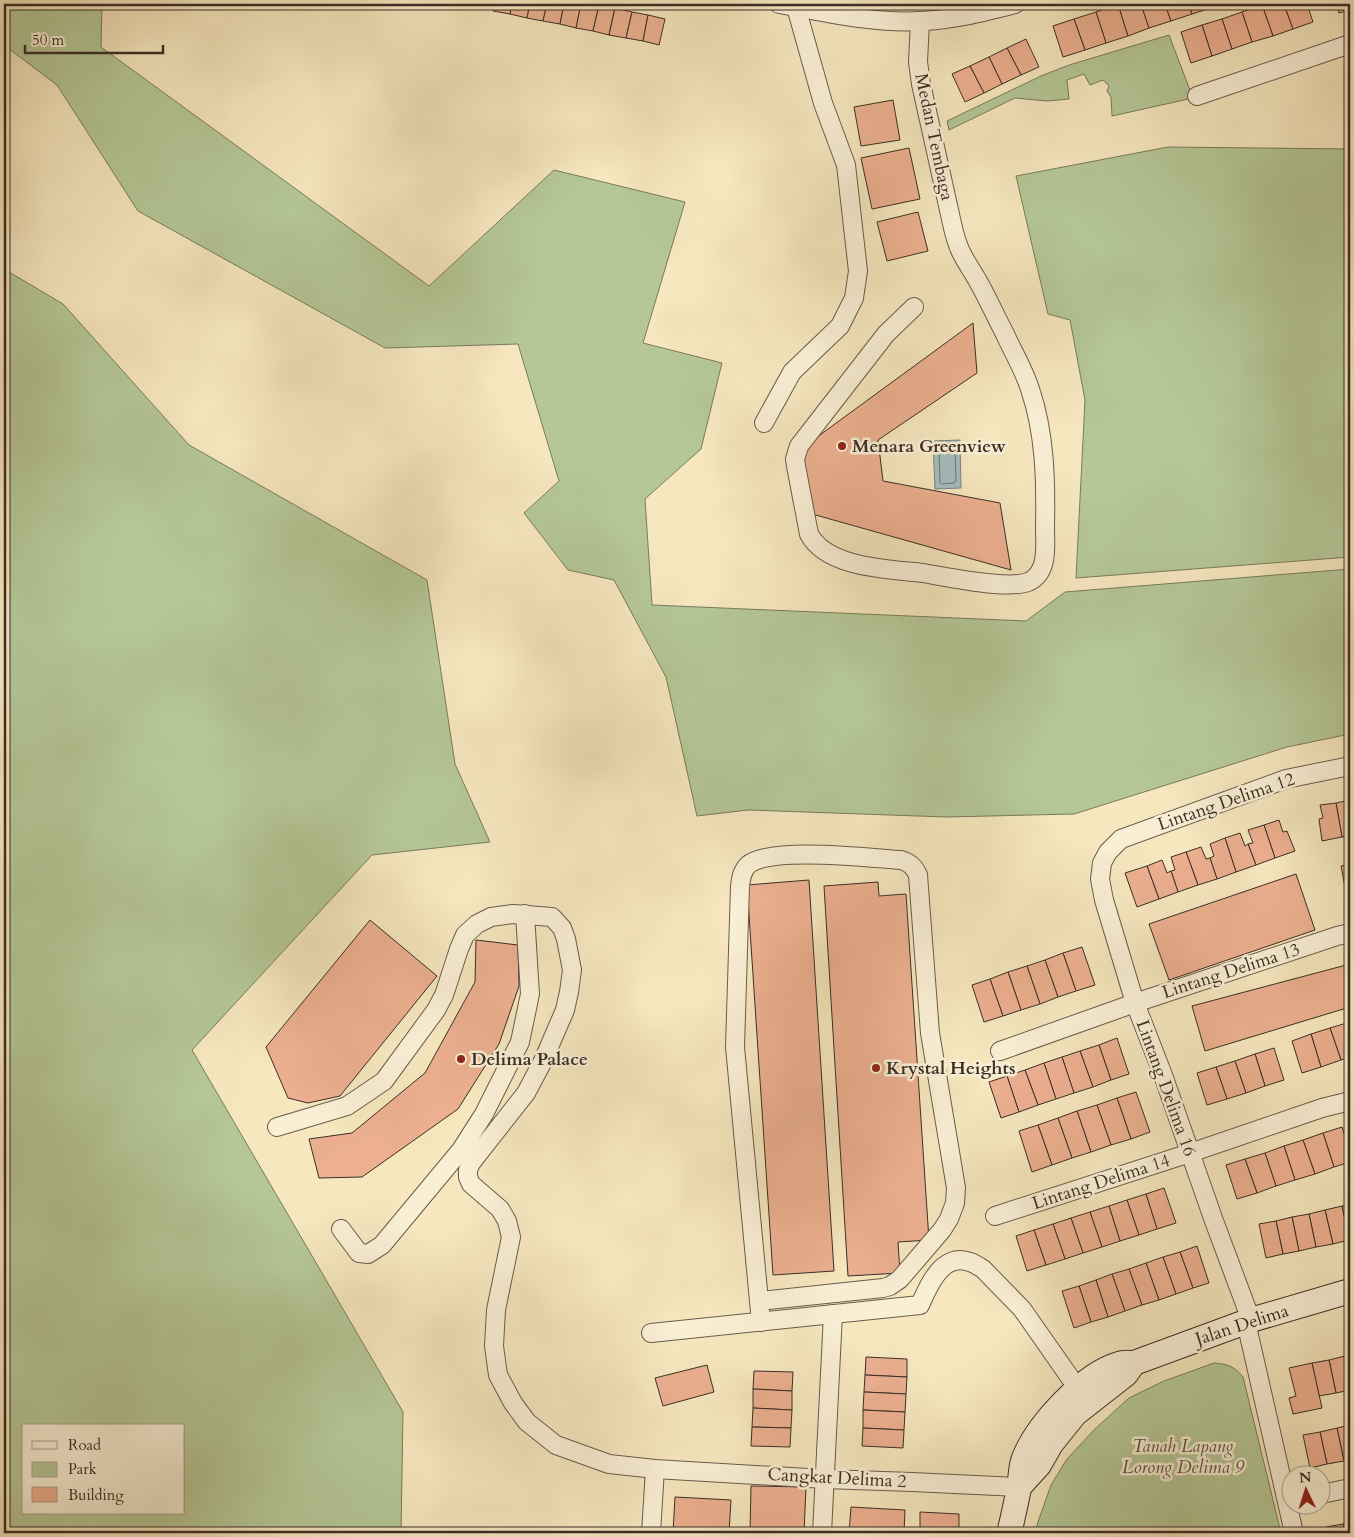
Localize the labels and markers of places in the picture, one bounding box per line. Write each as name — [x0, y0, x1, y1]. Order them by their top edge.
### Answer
place label: Menara Greenview — [852, 434, 1006, 459]
marker: Menara Greenview — [836, 440, 848, 452]
place label: Delima Palace — [471, 1047, 588, 1072]
marker: Delima Palace — [455, 1053, 467, 1065]
place label: Krystal Heights — [886, 1056, 1016, 1081]
marker: Krystal Heights — [870, 1062, 882, 1074]

